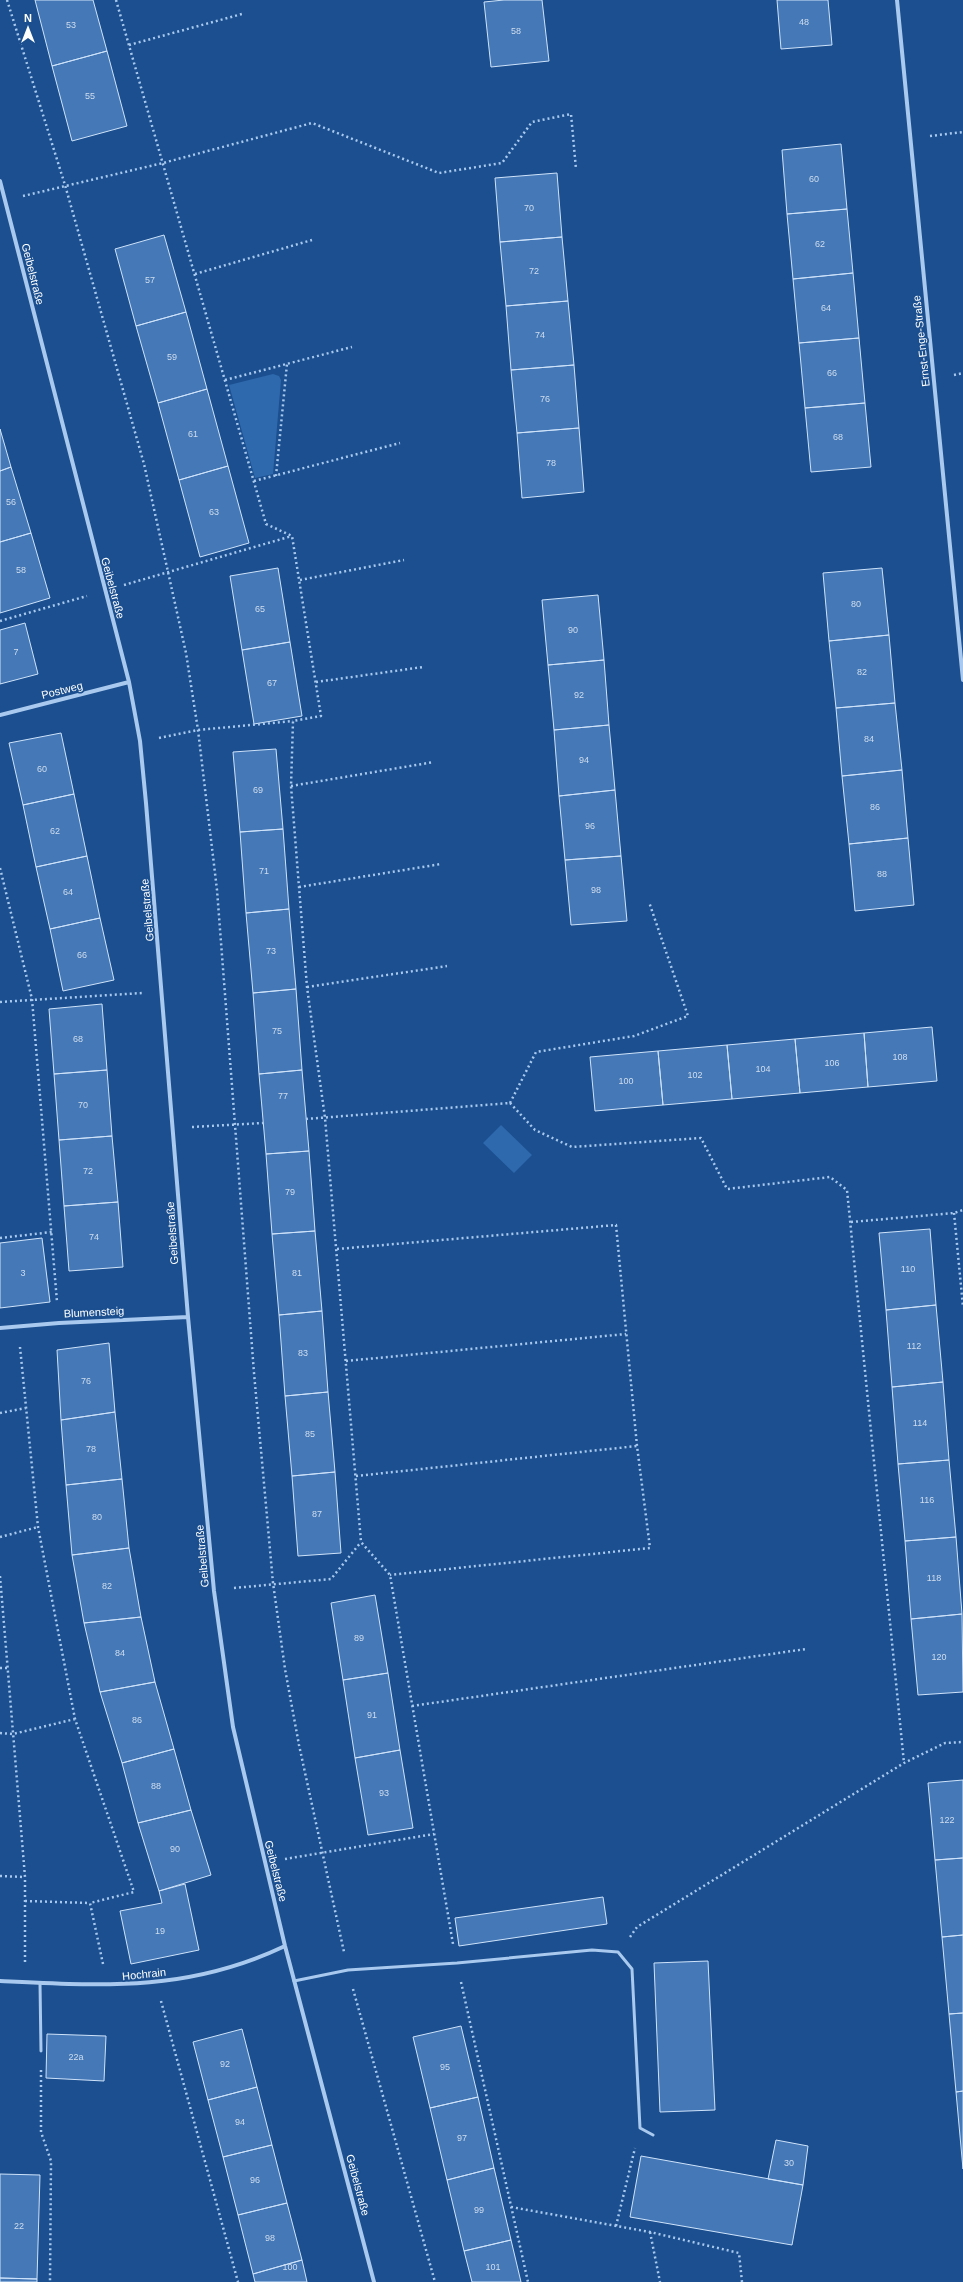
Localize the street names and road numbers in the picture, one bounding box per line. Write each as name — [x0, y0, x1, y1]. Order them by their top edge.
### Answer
street label: Geibelstraße — [20, 242, 46, 306]
street label: Ernst-Enge-Straße — [910, 295, 932, 387]
street label: Geibelstraße — [99, 556, 127, 620]
street label: Postweg — [40, 679, 84, 701]
street label: Geibelstraße — [138, 878, 156, 942]
street label: Geibelstraße — [164, 1201, 180, 1265]
street label: Blumensteig — [63, 1304, 125, 1320]
street label: Geibelstraße — [193, 1524, 211, 1588]
street label: Geibelstraße — [263, 1839, 289, 1903]
street label: Hochrain — [121, 1966, 167, 1982]
street label: Geibelstraße — [344, 2153, 372, 2217]

